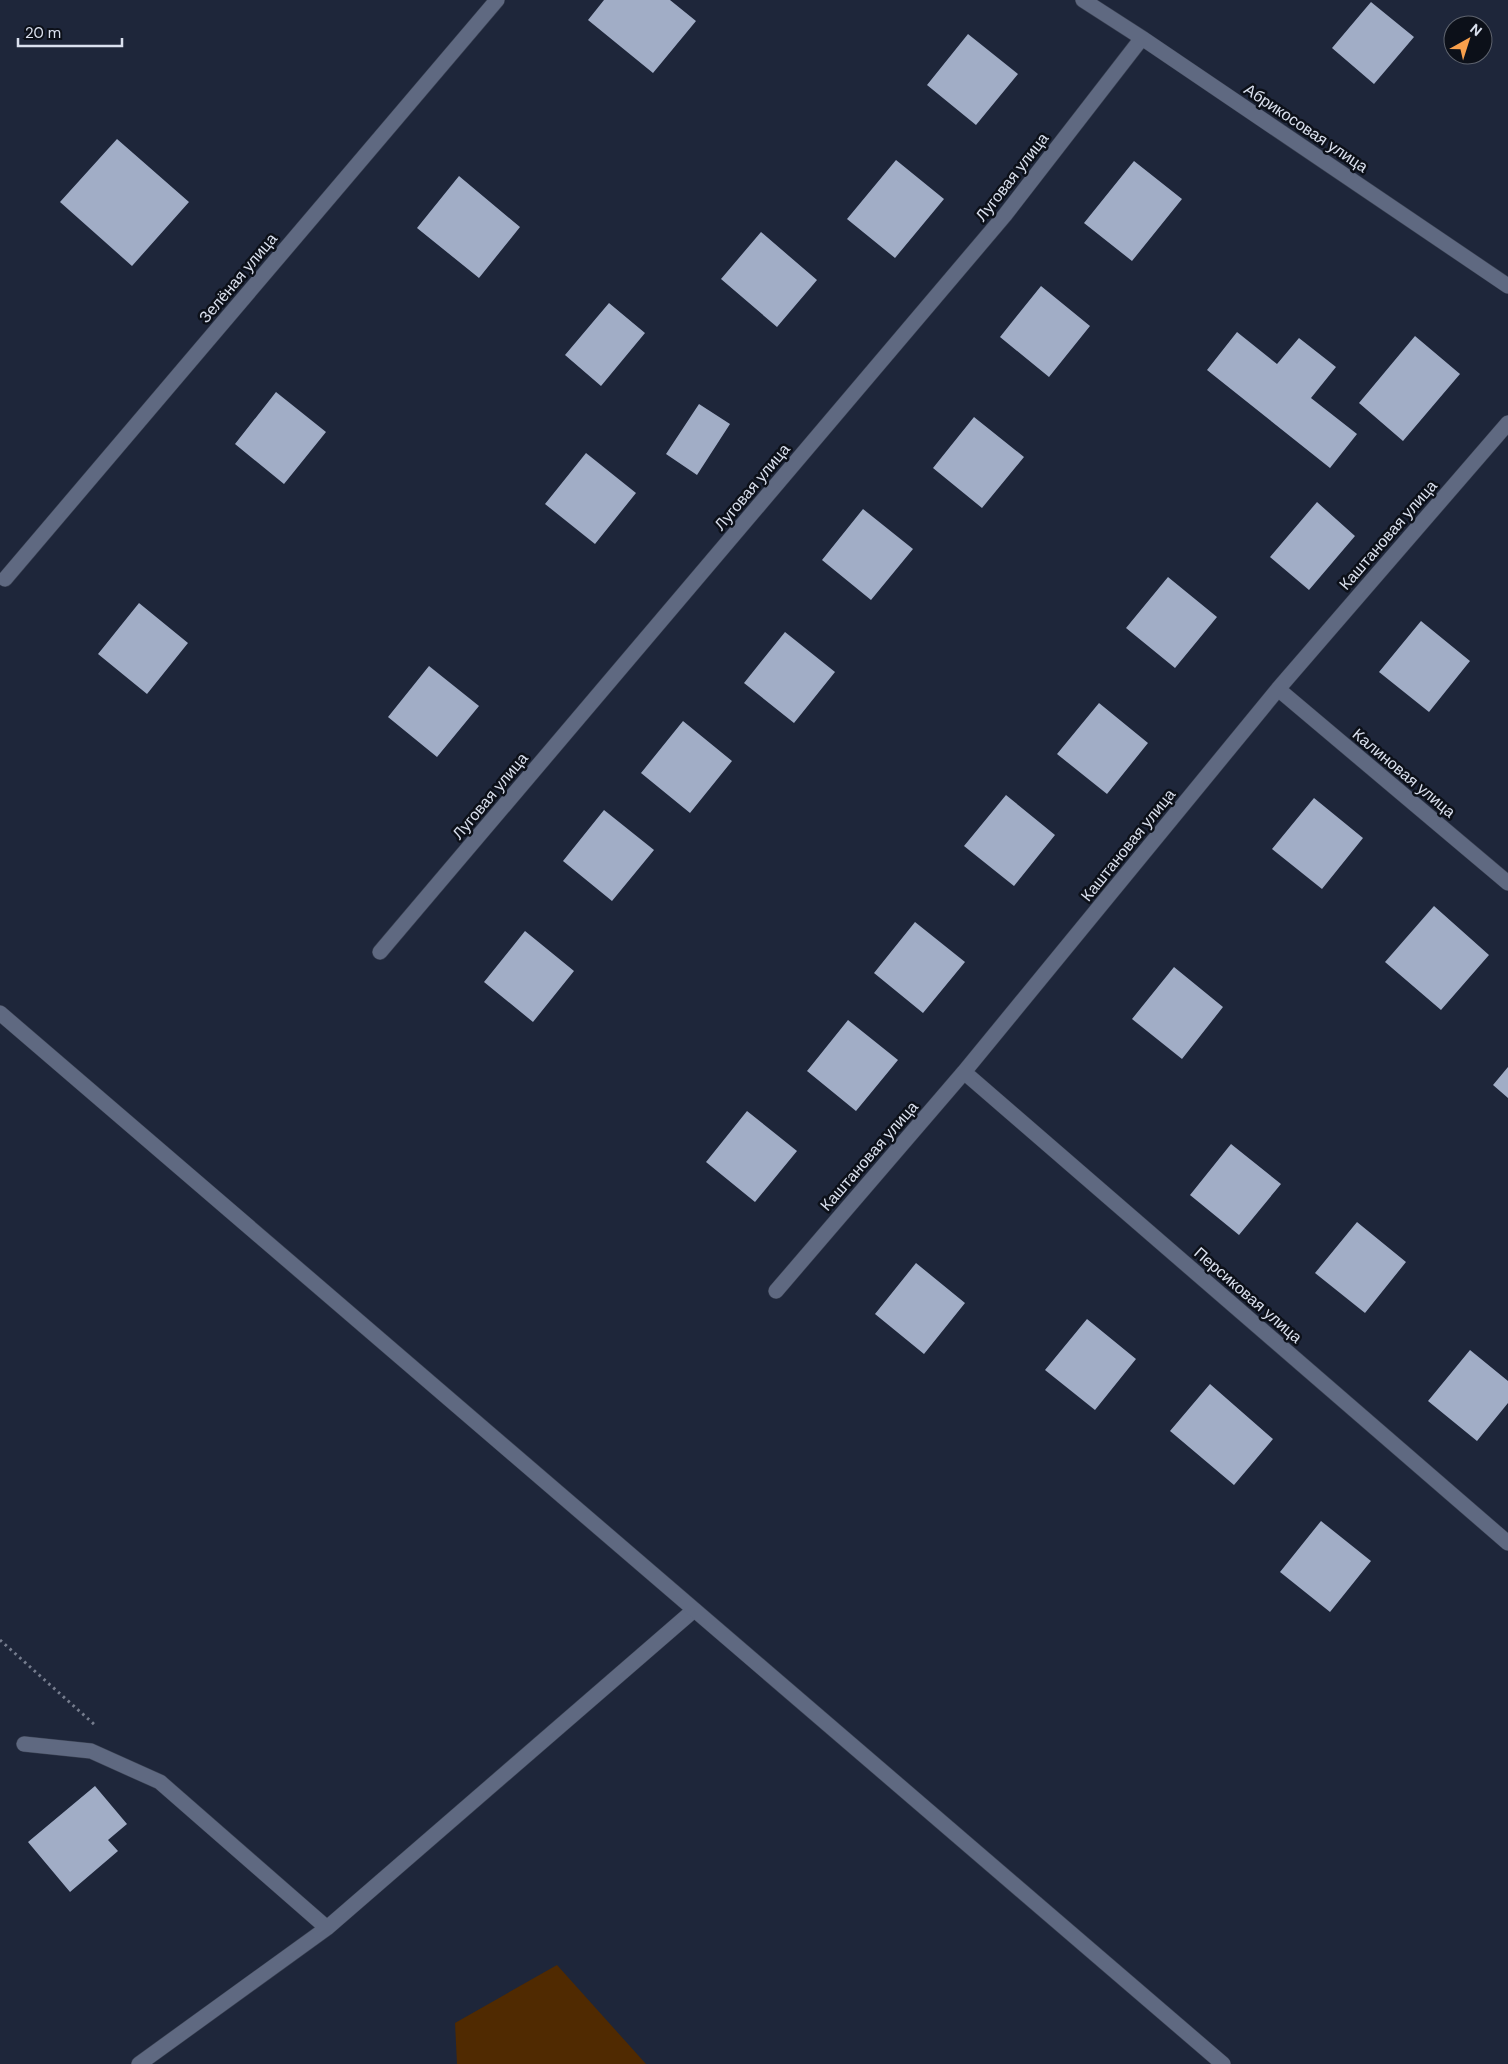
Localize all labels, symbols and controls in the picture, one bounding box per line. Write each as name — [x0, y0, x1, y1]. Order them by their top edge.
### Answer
scale bar — [18, 15, 121, 47]
north arrow — [1443, 15, 1493, 65]
text: N — [1467, 20, 1486, 40]
text: 20 m — [25, 23, 61, 43]
street label: Абрикосовая улица — [1240, 79, 1372, 177]
street label: Луговая улица — [971, 128, 1053, 226]
street label: Зелёная улица — [194, 229, 282, 327]
street label: Луговая улица — [710, 439, 795, 535]
street label: Каштановая улица — [1334, 476, 1442, 594]
street label: Калиновая улица — [1348, 724, 1460, 822]
street label: Луговая улица — [448, 748, 533, 844]
street label: Каштановая улица — [1076, 784, 1180, 906]
street label: Каштановая улица — [815, 1097, 923, 1215]
street label: Персиковая улица — [1190, 1242, 1306, 1348]

